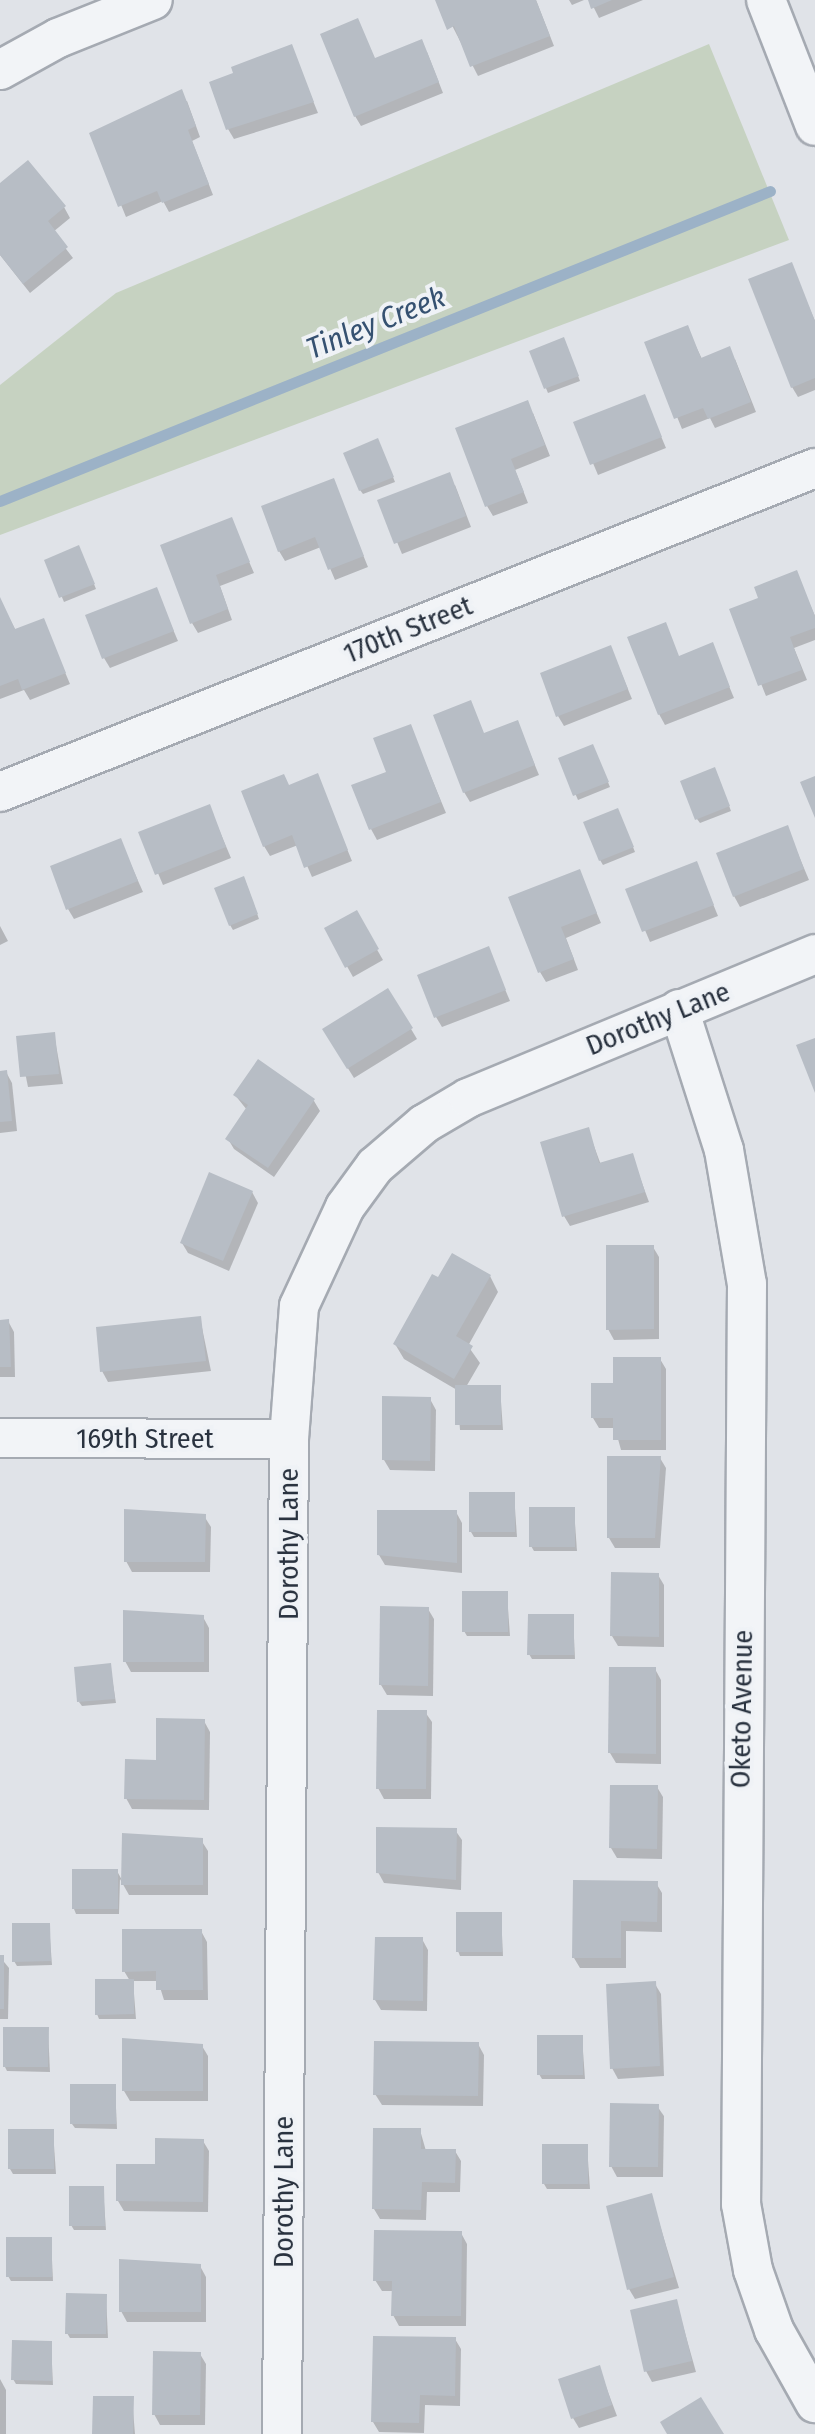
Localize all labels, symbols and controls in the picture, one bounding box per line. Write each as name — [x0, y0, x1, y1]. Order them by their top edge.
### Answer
water label: Tinley Creek — [301, 279, 451, 367]
street label: 170th Street — [339, 589, 477, 671]
street label: Dorothy Lane — [581, 975, 735, 1063]
street label: 169th Street — [76, 1422, 214, 1456]
street label: Dorothy Lane — [272, 1468, 306, 1620]
street label: Oketo Avenue — [724, 1630, 760, 1788]
street label: Dorothy Lane — [267, 2116, 301, 2268]

